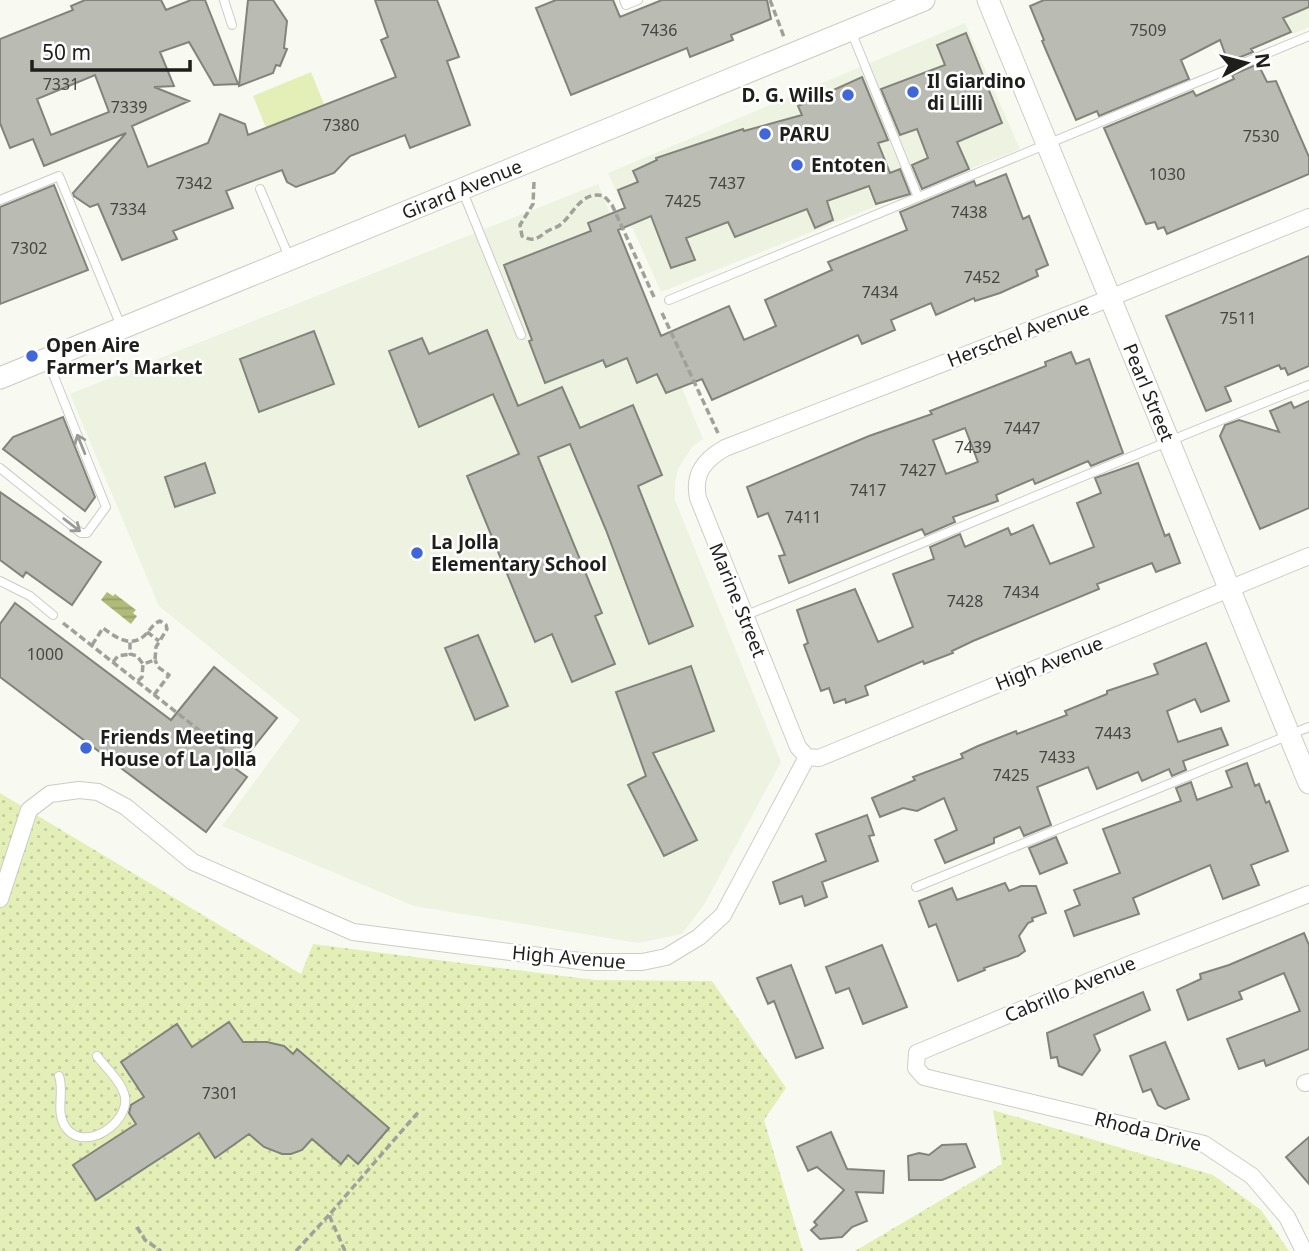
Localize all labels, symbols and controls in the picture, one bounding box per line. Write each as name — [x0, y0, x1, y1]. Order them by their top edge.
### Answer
house number: 7436 — [641, 19, 677, 41]
house number: 7509 — [1130, 19, 1166, 41]
scale bar — [32, 28, 189, 72]
north arrow — [1211, 28, 1281, 98]
text: 50 m — [42, 38, 91, 66]
text: N — [1249, 52, 1277, 70]
place label: Il Giardino di Lilli — [927, 68, 1026, 116]
house number: 7331 — [43, 73, 79, 95]
place label: D. G. Wills — [742, 82, 834, 108]
marker: Il Giardino di Lilli — [905, 84, 921, 100]
marker: D. G. Wills — [840, 87, 856, 103]
house number: 7339 — [111, 96, 147, 118]
house number: 7380 — [323, 114, 359, 136]
place label: PARU — [779, 121, 830, 147]
house number: 7530 — [1243, 125, 1279, 147]
marker: PARU — [757, 126, 773, 142]
place label: Entoten — [811, 152, 886, 178]
street label: Girard Avenue — [398, 153, 526, 225]
marker: Entoten — [789, 157, 805, 173]
house number: 1030 — [1149, 163, 1185, 185]
house number: 7342 — [176, 172, 212, 194]
house number: 7437 — [709, 172, 745, 194]
house number: 7425 — [665, 190, 701, 212]
house number: 7334 — [110, 198, 146, 220]
house number: 7438 — [951, 201, 987, 223]
house number: 7302 — [11, 237, 47, 259]
house number: 7452 — [964, 266, 1000, 288]
house number: 7434 — [862, 281, 898, 303]
street label: Herschel Avenue — [943, 295, 1093, 373]
house number: 7511 — [1220, 307, 1256, 329]
place label: Open Aire Farmer’s Market — [46, 332, 203, 380]
street label: Pearl Street — [1117, 339, 1181, 445]
marker: Open Aire Farmer’s Market — [24, 348, 40, 364]
house number: 7447 — [1004, 417, 1040, 439]
one-way arrow — [73, 433, 86, 455]
house number: 7439 — [955, 436, 991, 458]
house number: 7427 — [900, 459, 936, 481]
house number: 7417 — [850, 479, 886, 501]
house number: 7411 — [785, 506, 821, 528]
one-way arrow — [63, 518, 81, 533]
place label: La Jolla Elementary School — [431, 529, 607, 577]
street label: Marine Street — [703, 539, 773, 661]
marker: La Jolla Elementary School — [409, 545, 425, 561]
house number: 7434 — [1003, 581, 1039, 603]
house number: 7428 — [947, 590, 983, 612]
street label: High Avenue — [991, 630, 1107, 696]
house number: 1000 — [27, 643, 63, 665]
house number: 7443 — [1095, 722, 1131, 744]
place label: Friends Meeting House of La Jolla — [100, 724, 257, 772]
marker: Friends Meeting House of La Jolla — [78, 740, 94, 756]
house number: 7433 — [1039, 746, 1075, 768]
house number: 7425 — [993, 764, 1029, 786]
street label: High Avenue — [511, 939, 627, 975]
street label: Cabrillo Avenue — [1000, 950, 1140, 1028]
house number: 7301 — [202, 1082, 238, 1104]
street label: Rhoda Drive — [1092, 1105, 1204, 1157]

